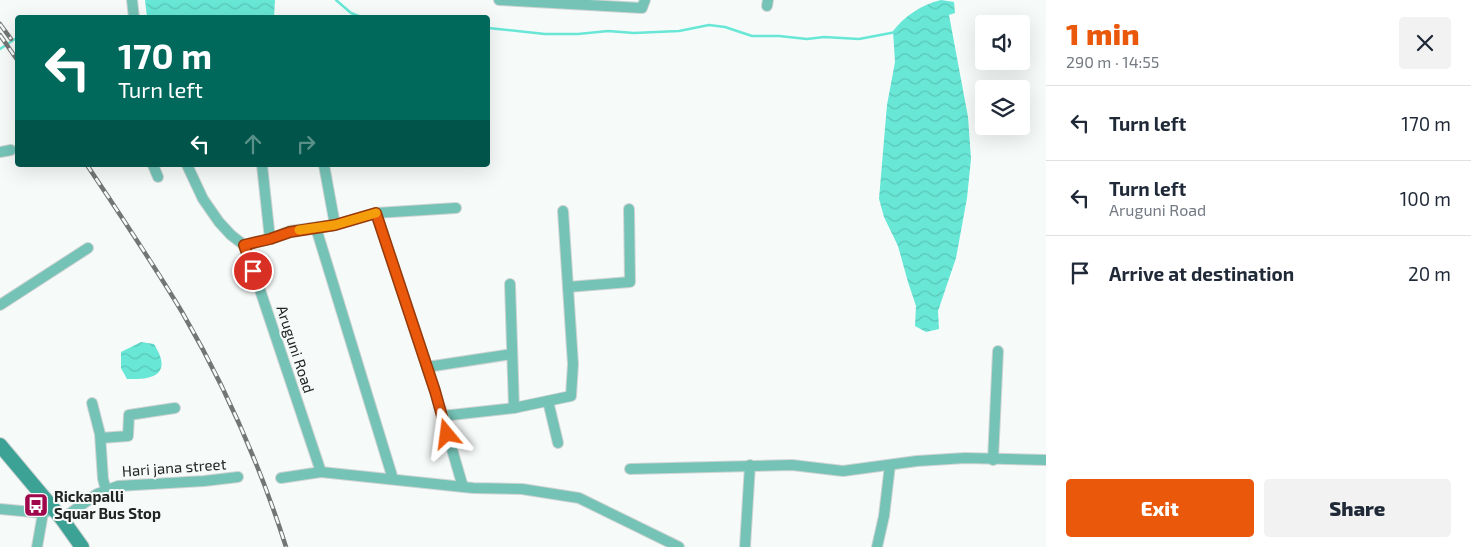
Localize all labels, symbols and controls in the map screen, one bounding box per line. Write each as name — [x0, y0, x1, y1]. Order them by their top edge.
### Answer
map controls — [975, 15, 1030, 135]
button: sound — [975, 15, 1030, 70]
text: 1 min — [1066, 15, 1140, 51]
button: close — [1399, 17, 1451, 69]
text: 170 m — [118, 34, 212, 76]
icon: left — [35, 35, 100, 100]
text: 290 m · 14:55 — [1066, 52, 1159, 71]
text: Turn left — [118, 76, 203, 102]
button: layers — [975, 80, 1030, 135]
icon: left — [1066, 109, 1094, 137]
text: Turn left — [1109, 112, 1186, 135]
text: 170 m — [1401, 112, 1451, 135]
icon: left — [186, 130, 214, 158]
icon: ahead — [239, 130, 267, 158]
icon: right — [292, 130, 320, 158]
text: Turn left — [1109, 177, 1186, 200]
icon: left — [1066, 184, 1094, 212]
text: 100 m — [1400, 187, 1451, 210]
text: Aruguni Road — [1109, 200, 1206, 219]
pin — [232, 250, 274, 292]
icon: arrive — [239, 257, 267, 285]
icon: arrive — [1066, 259, 1094, 287]
text: Arrive at destination — [1109, 262, 1294, 285]
text: 20 m — [1408, 262, 1451, 285]
street label: Aruguni Road — [273, 303, 319, 395]
position arrow — [420, 407, 472, 459]
street label: Hari jana street — [121, 454, 227, 481]
button: Exit — [1066, 479, 1254, 537]
button: Share — [1264, 479, 1451, 537]
place label: Rickapalli Squar Bus Stop — [54, 487, 161, 522]
bus stop icon: Rickapalli Squar Bus Stop — [23, 492, 49, 518]

